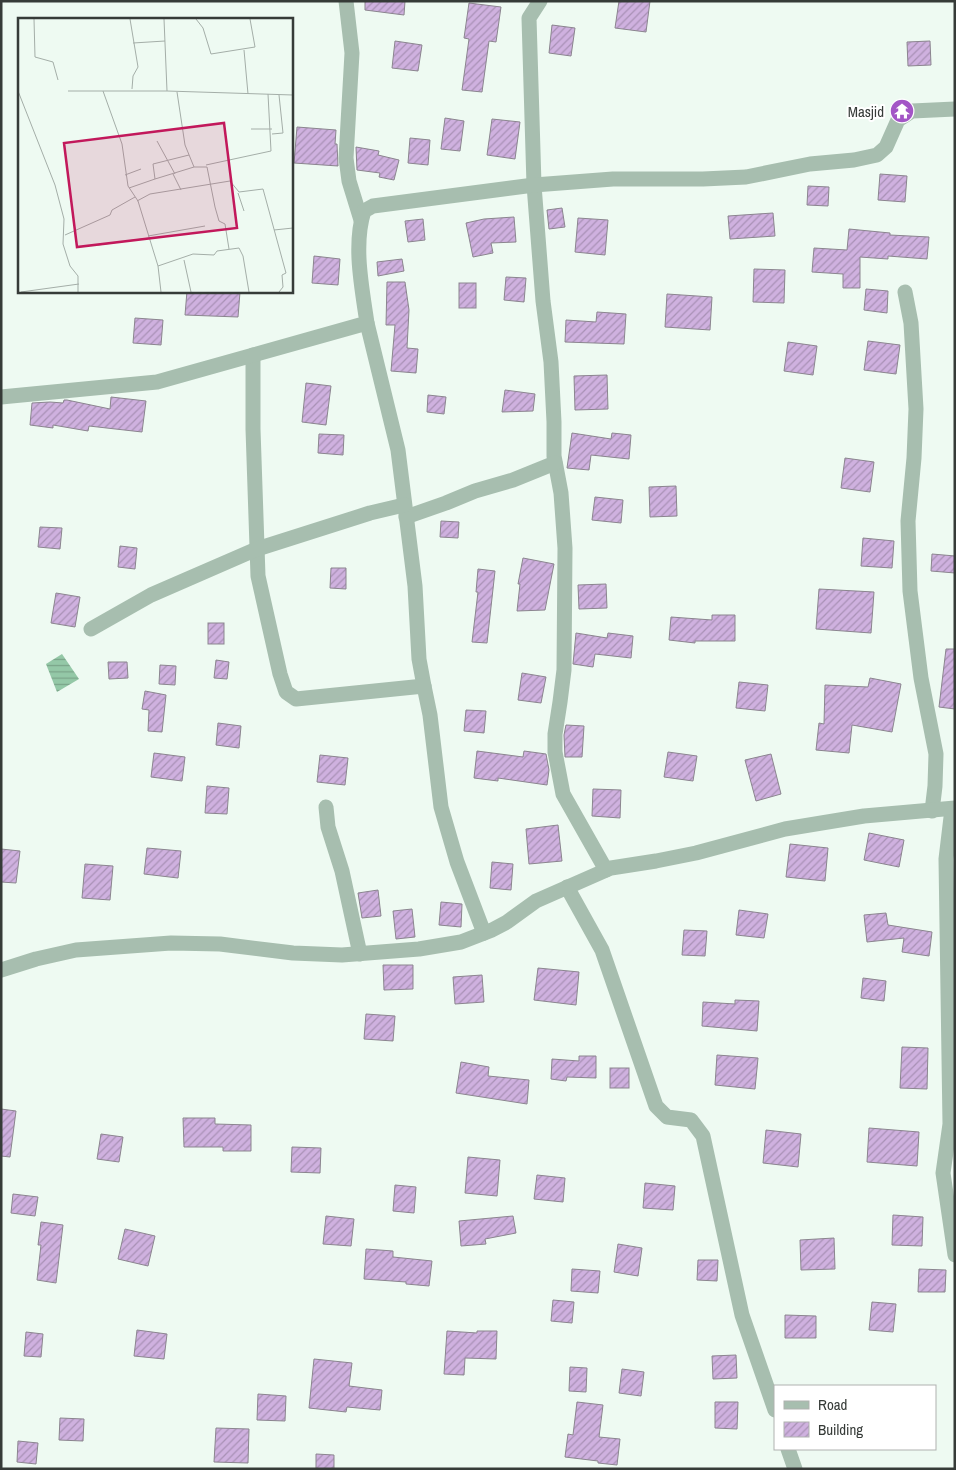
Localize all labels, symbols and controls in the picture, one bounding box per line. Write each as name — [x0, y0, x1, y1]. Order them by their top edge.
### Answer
inset map — [18, 18, 292, 292]
temple icon: Masjid — [889, 98, 915, 124]
place label: Masjid — [848, 101, 884, 122]
legend — [774, 1385, 936, 1450]
text: Road — [818, 1394, 847, 1415]
text: Building — [818, 1419, 863, 1440]

